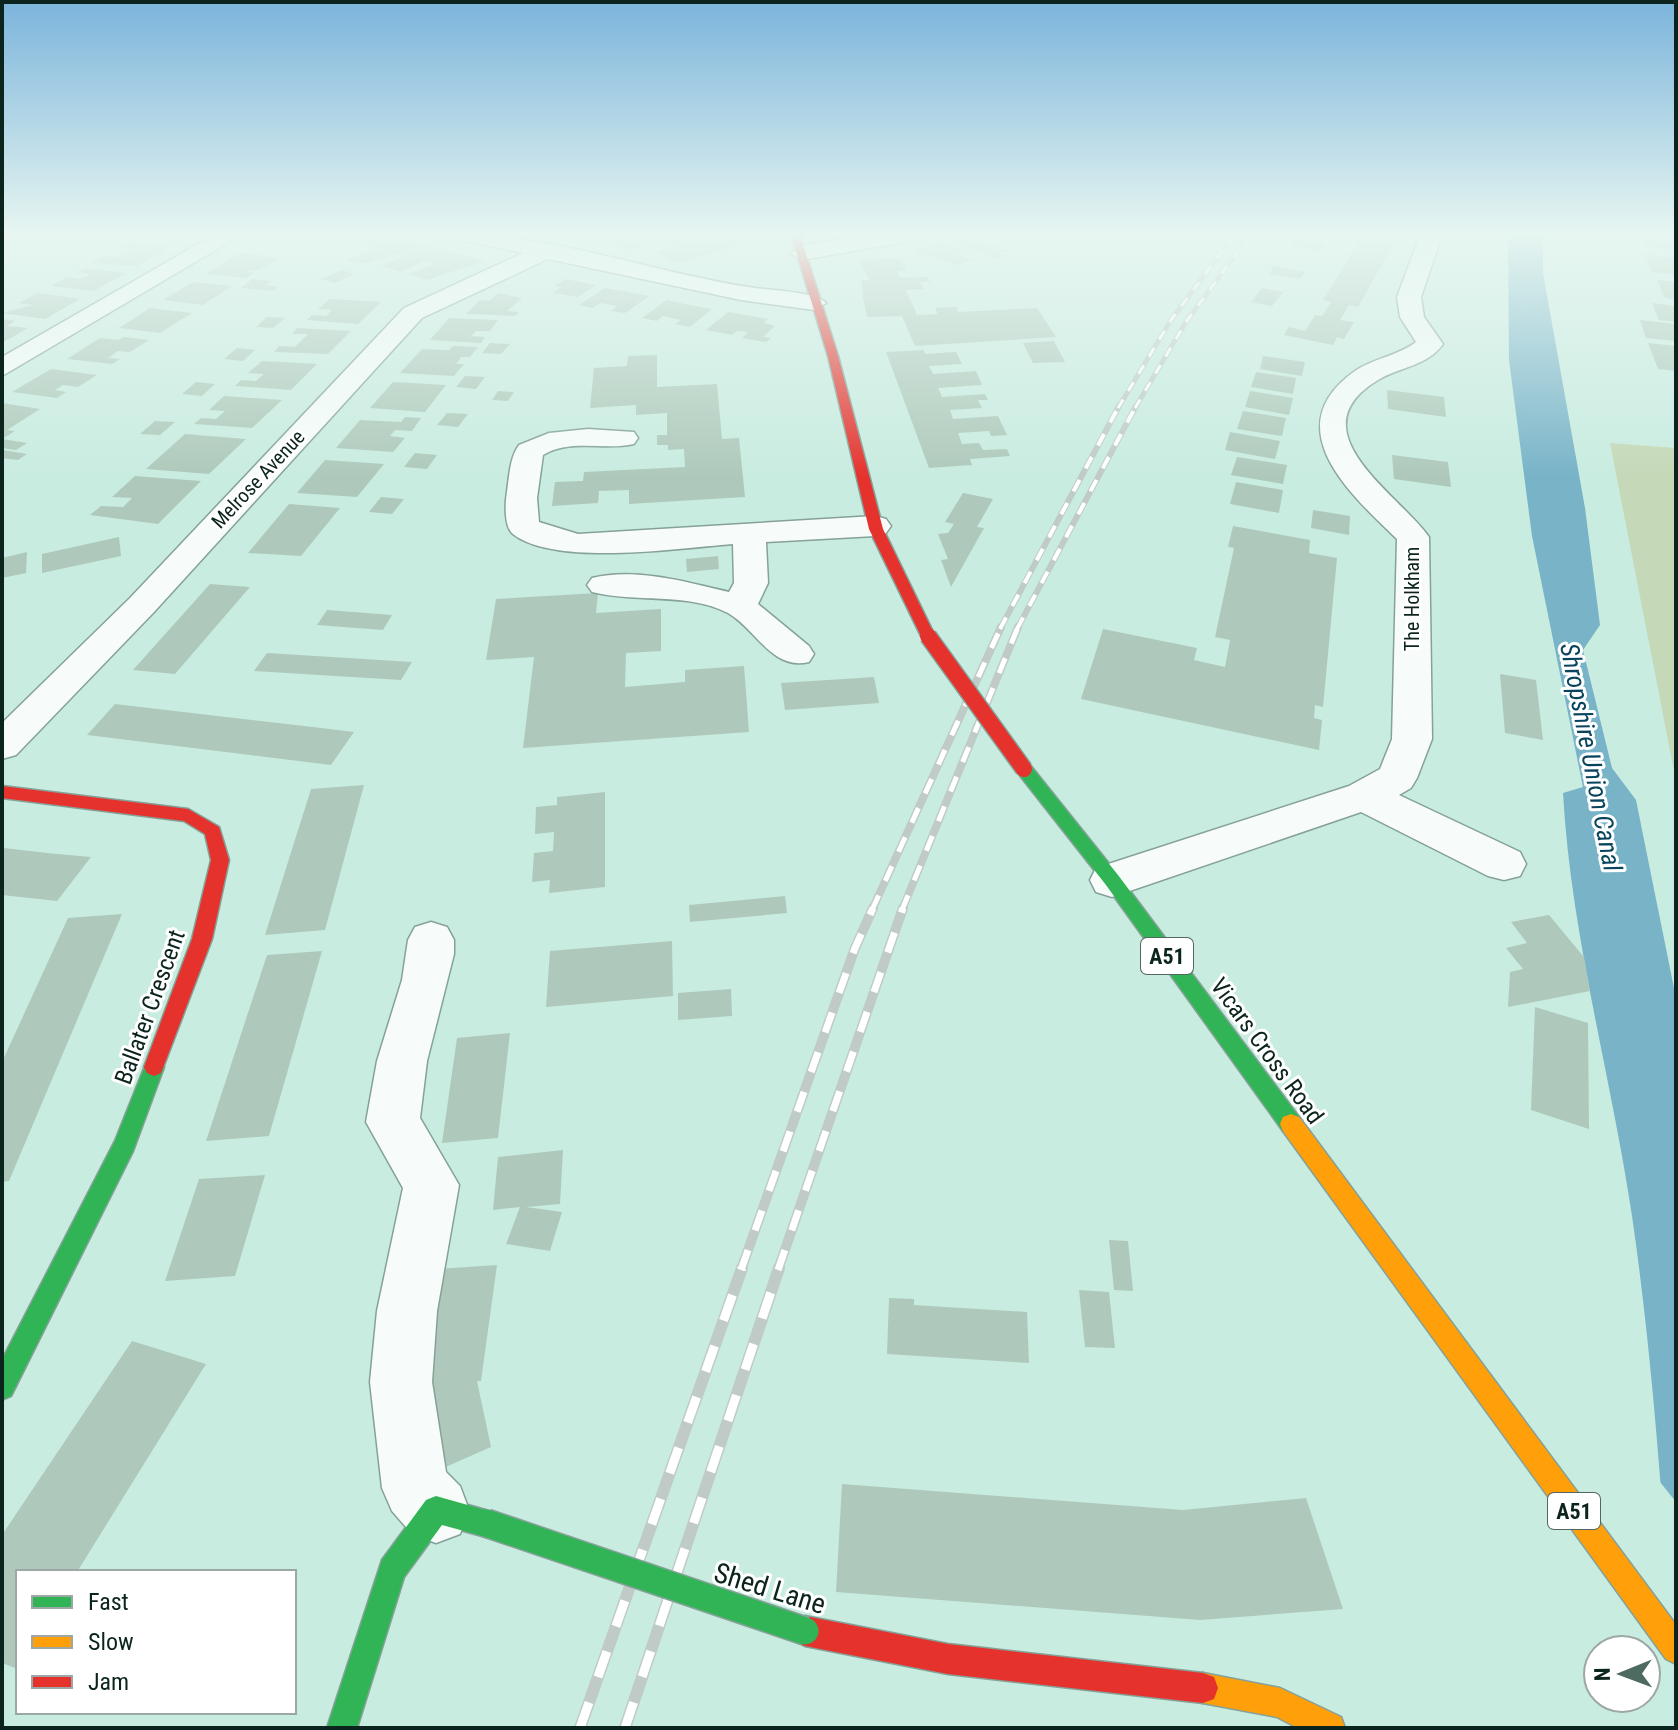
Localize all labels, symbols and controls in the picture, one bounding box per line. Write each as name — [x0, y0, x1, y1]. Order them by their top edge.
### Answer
street label: Melrose Avenue — [206, 425, 310, 533]
street label: The Holkham — [1400, 547, 1424, 651]
water label: Shropshire Union Canal — [1554, 640, 1628, 875]
street label: Ballater Crescent — [109, 926, 191, 1088]
road number: A51 — [1141, 938, 1193, 974]
street label: Vicars Cross Road — [1205, 973, 1329, 1129]
road number: A51 — [1548, 1493, 1600, 1529]
street label: Shed Lane — [710, 1556, 830, 1621]
legend — [16, 1570, 296, 1714]
text: Fast — [88, 1588, 129, 1616]
text: Slow — [88, 1628, 134, 1656]
north arrow — [1582, 1634, 1662, 1714]
text: N — [1590, 1667, 1615, 1681]
text: Jam — [88, 1668, 129, 1696]

